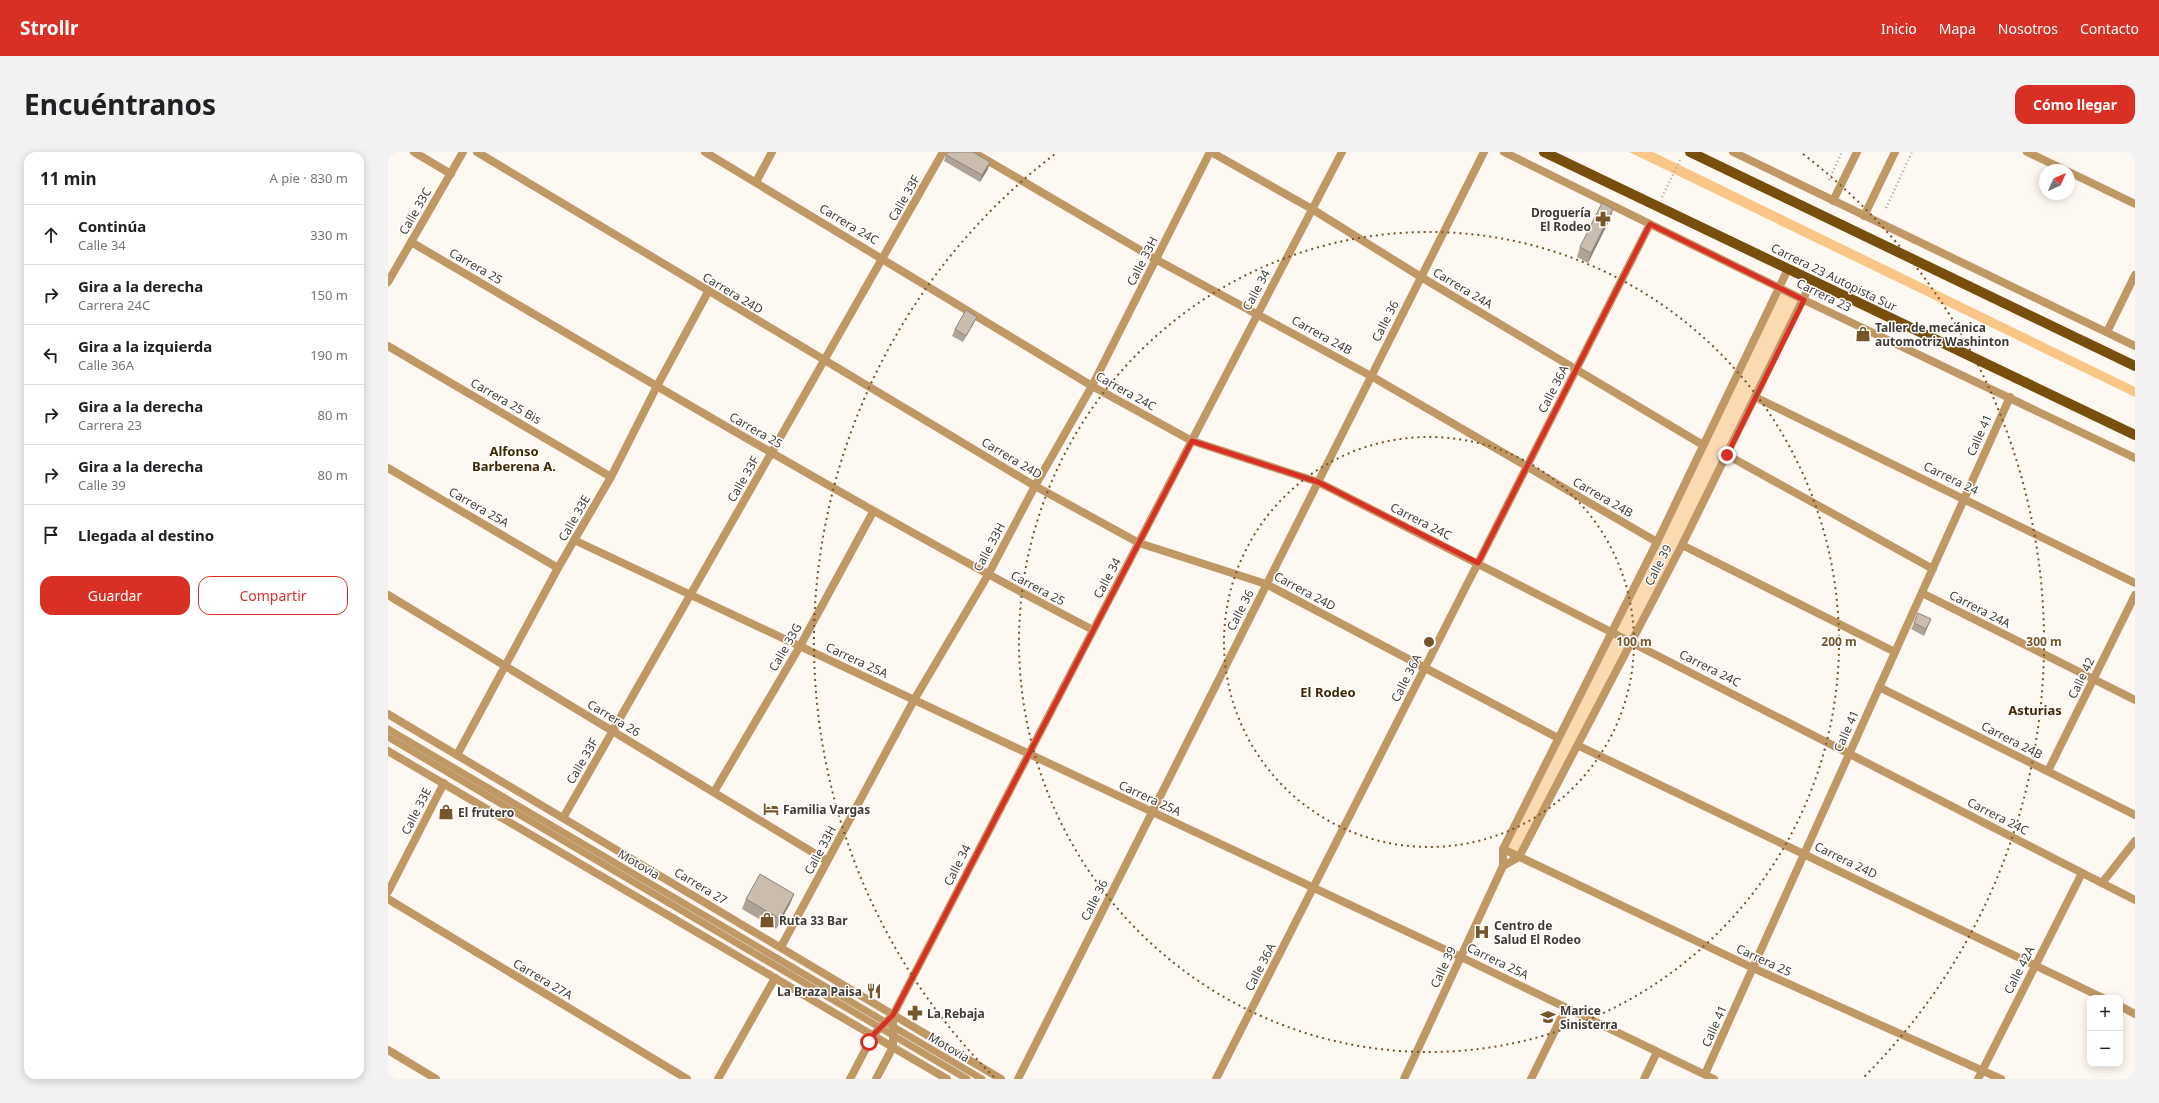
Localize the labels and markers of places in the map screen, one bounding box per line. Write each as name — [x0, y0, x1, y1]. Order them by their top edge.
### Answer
place label: Droguería El Rodeo — [1531, 204, 1591, 235]
pharmacy icon: Droguería El Rodeo — [1594, 210, 1612, 228]
place label: Taller de mecánica automotriz Washinton — [1875, 319, 2009, 350]
shop icon: Taller de mecánica automotriz Washinton — [1854, 325, 1872, 343]
centre of rings — [1422, 635, 1436, 649]
hotel icon: Familia Vargas — [762, 800, 780, 818]
place label: Familia Vargas — [783, 801, 870, 818]
shop icon: El frutero — [437, 803, 455, 821]
place label: El frutero — [458, 804, 514, 821]
shop icon: Ruta 33 Bar — [758, 911, 776, 929]
place label: Ruta 33 Bar — [779, 912, 848, 929]
place label: Centro de Salud El Rodeo — [1494, 917, 1581, 948]
hospital icon: Centro de Salud El Rodeo — [1473, 923, 1491, 941]
restaurant icon: La Braza Paisa — [865, 982, 883, 1000]
place label: La Braza Paisa — [777, 983, 862, 1000]
place label: Marice Sinisterra — [1560, 1002, 1618, 1033]
pharmacy icon: La Rebaja — [906, 1004, 924, 1022]
place label: La Rebaja — [927, 1005, 985, 1022]
school or university icon: Marice Sinisterra — [1539, 1008, 1557, 1026]

